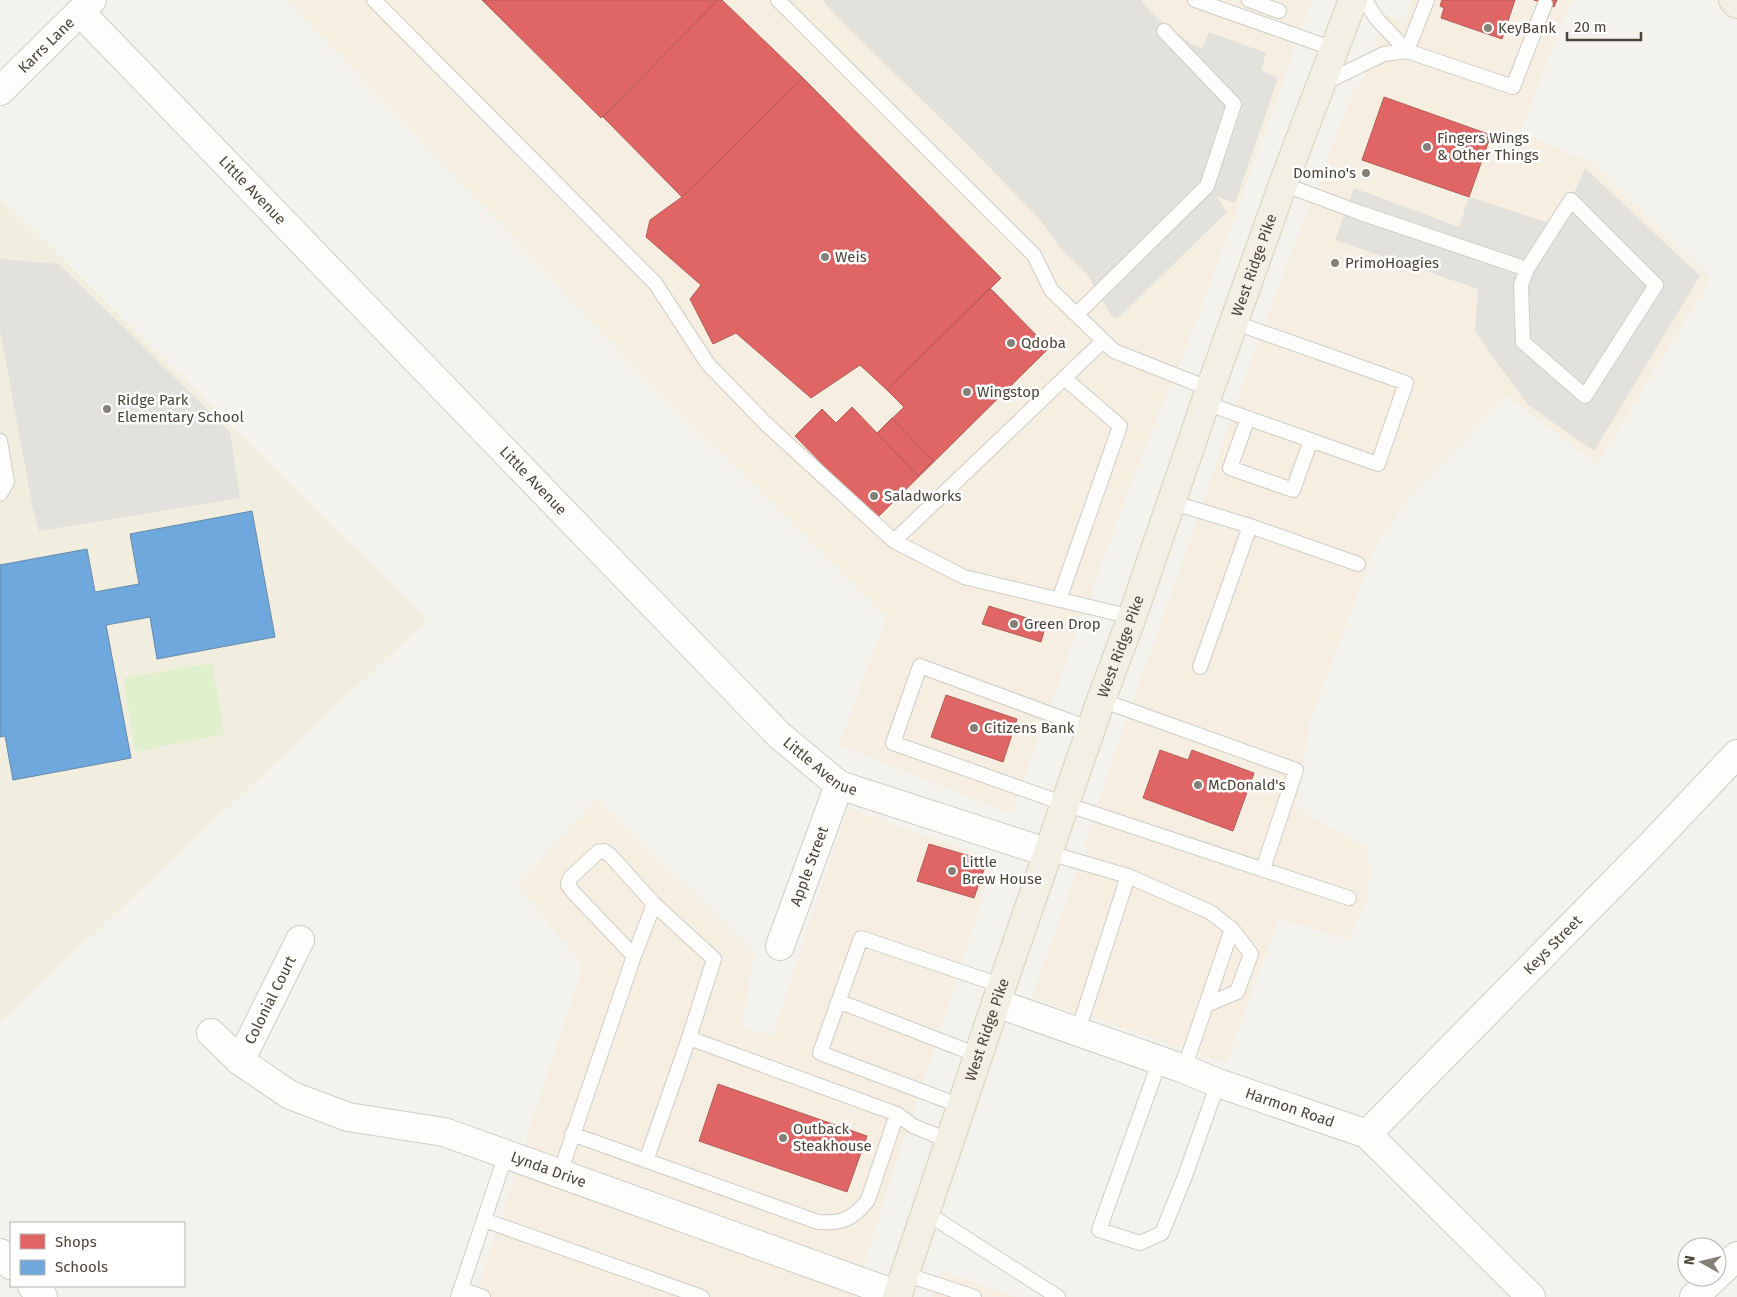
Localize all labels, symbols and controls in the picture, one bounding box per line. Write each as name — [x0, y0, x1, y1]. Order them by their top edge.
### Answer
scale bar — [1567, 10, 1641, 42]
street label: Karrs Lane — [14, 14, 78, 77]
text: 20 m — [1574, 18, 1607, 36]
place label: KeyBank — [1498, 19, 1556, 37]
marker: KeyBank — [1482, 22, 1494, 34]
place label: Fingers Wings & Other Things — [1437, 129, 1539, 164]
marker: Fingers Wings & Other Things — [1421, 141, 1433, 153]
street label: Little Avenue — [215, 152, 290, 228]
place label: Domino's — [1293, 164, 1356, 182]
marker: Domino's — [1360, 167, 1372, 179]
street label: West Ridge Pike — [1228, 211, 1281, 319]
place label: Weis — [835, 248, 867, 266]
marker: Weis — [819, 251, 831, 263]
place label: PrimoHoagies — [1345, 254, 1439, 272]
marker: PrimoHoagies — [1329, 257, 1341, 269]
place label: Qdoba — [1021, 334, 1066, 352]
marker: Qdoba — [1005, 337, 1017, 349]
place label: Wingstop — [977, 383, 1040, 401]
marker: Wingstop — [961, 386, 973, 398]
place label: Ridge Park Elementary School — [117, 391, 245, 426]
marker: Ridge Park Elementary School — [101, 403, 113, 415]
street label: Little Avenue — [496, 443, 571, 519]
place label: Saladworks — [884, 487, 962, 505]
marker: Saladworks — [868, 490, 880, 502]
street label: West Ridge Pike — [1094, 593, 1148, 700]
place label: Green Drop — [1024, 615, 1101, 633]
marker: Green Drop — [1008, 618, 1020, 630]
place label: Citizens Bank — [984, 719, 1075, 737]
marker: Citizens Bank — [968, 722, 980, 734]
street label: Little Avenue — [779, 733, 859, 799]
place label: McDonald's — [1208, 776, 1286, 794]
marker: McDonald's — [1192, 779, 1204, 791]
street label: Apple Street — [786, 823, 832, 909]
place label: Little Brew House — [962, 853, 1042, 888]
marker: Little Brew House — [946, 865, 958, 877]
street label: Keys Street — [1520, 911, 1586, 978]
street label: Colonial Court — [241, 952, 300, 1047]
street label: West Ridge Pike — [961, 976, 1013, 1084]
street label: Harmon Road — [1243, 1084, 1337, 1131]
place label: Outback Steakhouse — [793, 1120, 872, 1155]
marker: Outback Steakhouse — [777, 1132, 789, 1144]
street label: Lynda Drive — [508, 1148, 589, 1191]
legend — [10, 1222, 185, 1287]
text: Shops — [55, 1233, 97, 1251]
north arrow — [1677, 1237, 1727, 1287]
text: N — [1681, 1254, 1699, 1266]
text: Schools — [55, 1258, 108, 1276]

